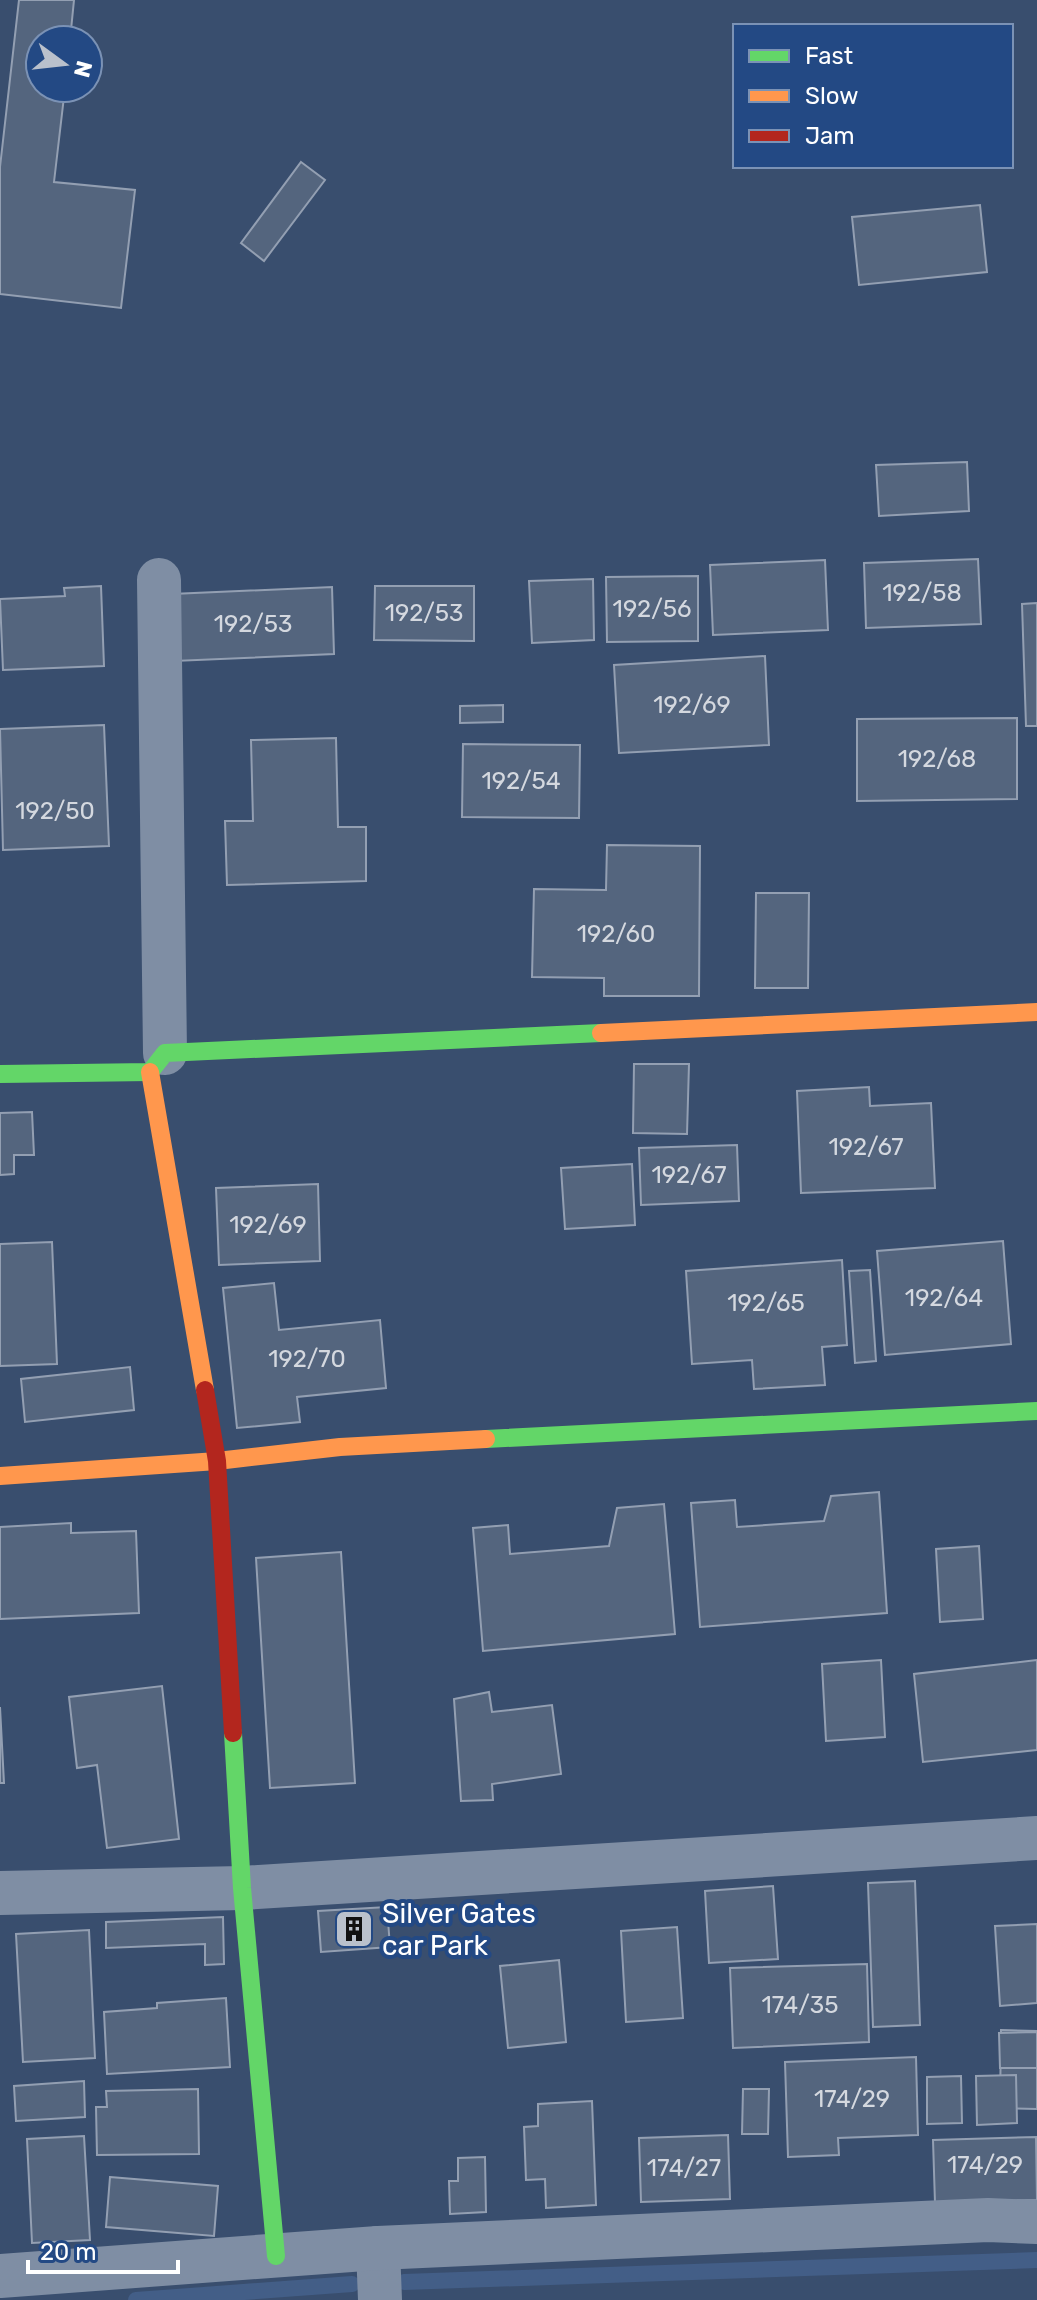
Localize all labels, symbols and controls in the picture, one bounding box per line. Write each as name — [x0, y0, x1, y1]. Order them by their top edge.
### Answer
north arrow — [24, 24, 104, 104]
legend — [733, 24, 1013, 168]
text: Fast — [805, 42, 853, 70]
text: N — [68, 58, 98, 80]
text: Slow — [805, 82, 858, 110]
text: Jam — [805, 122, 855, 150]
house number: 192/58 — [882, 579, 962, 607]
house number: 192/56 — [613, 595, 691, 623]
house number: 192/53 — [385, 599, 463, 627]
house number: 192/53 — [214, 610, 292, 638]
house number: 192/69 — [653, 691, 731, 719]
house number: 192/68 — [898, 745, 976, 773]
house number: 192/54 — [481, 767, 561, 795]
house number: 192/50 — [15, 797, 95, 825]
house number: 192/60 — [577, 920, 655, 948]
house number: 192/67 — [829, 1133, 903, 1161]
house number: 192/67 — [652, 1161, 726, 1189]
house number: 192/69 — [229, 1211, 307, 1239]
house number: 192/64 — [905, 1284, 983, 1312]
house number: 192/65 — [727, 1289, 805, 1317]
house number: 192/70 — [268, 1345, 346, 1373]
place label: Silver Gates car Park — [382, 1897, 536, 1962]
building icon: Silver Gates car Park — [333, 1908, 375, 1950]
house number: 174/35 — [762, 1991, 838, 2019]
house number: 174/29 — [814, 2085, 890, 2113]
house number: 174/29 — [947, 2151, 1023, 2179]
house number: 174/27 — [647, 2154, 721, 2182]
scale bar — [28, 2224, 178, 2274]
text: 20 m — [40, 2238, 97, 2266]

